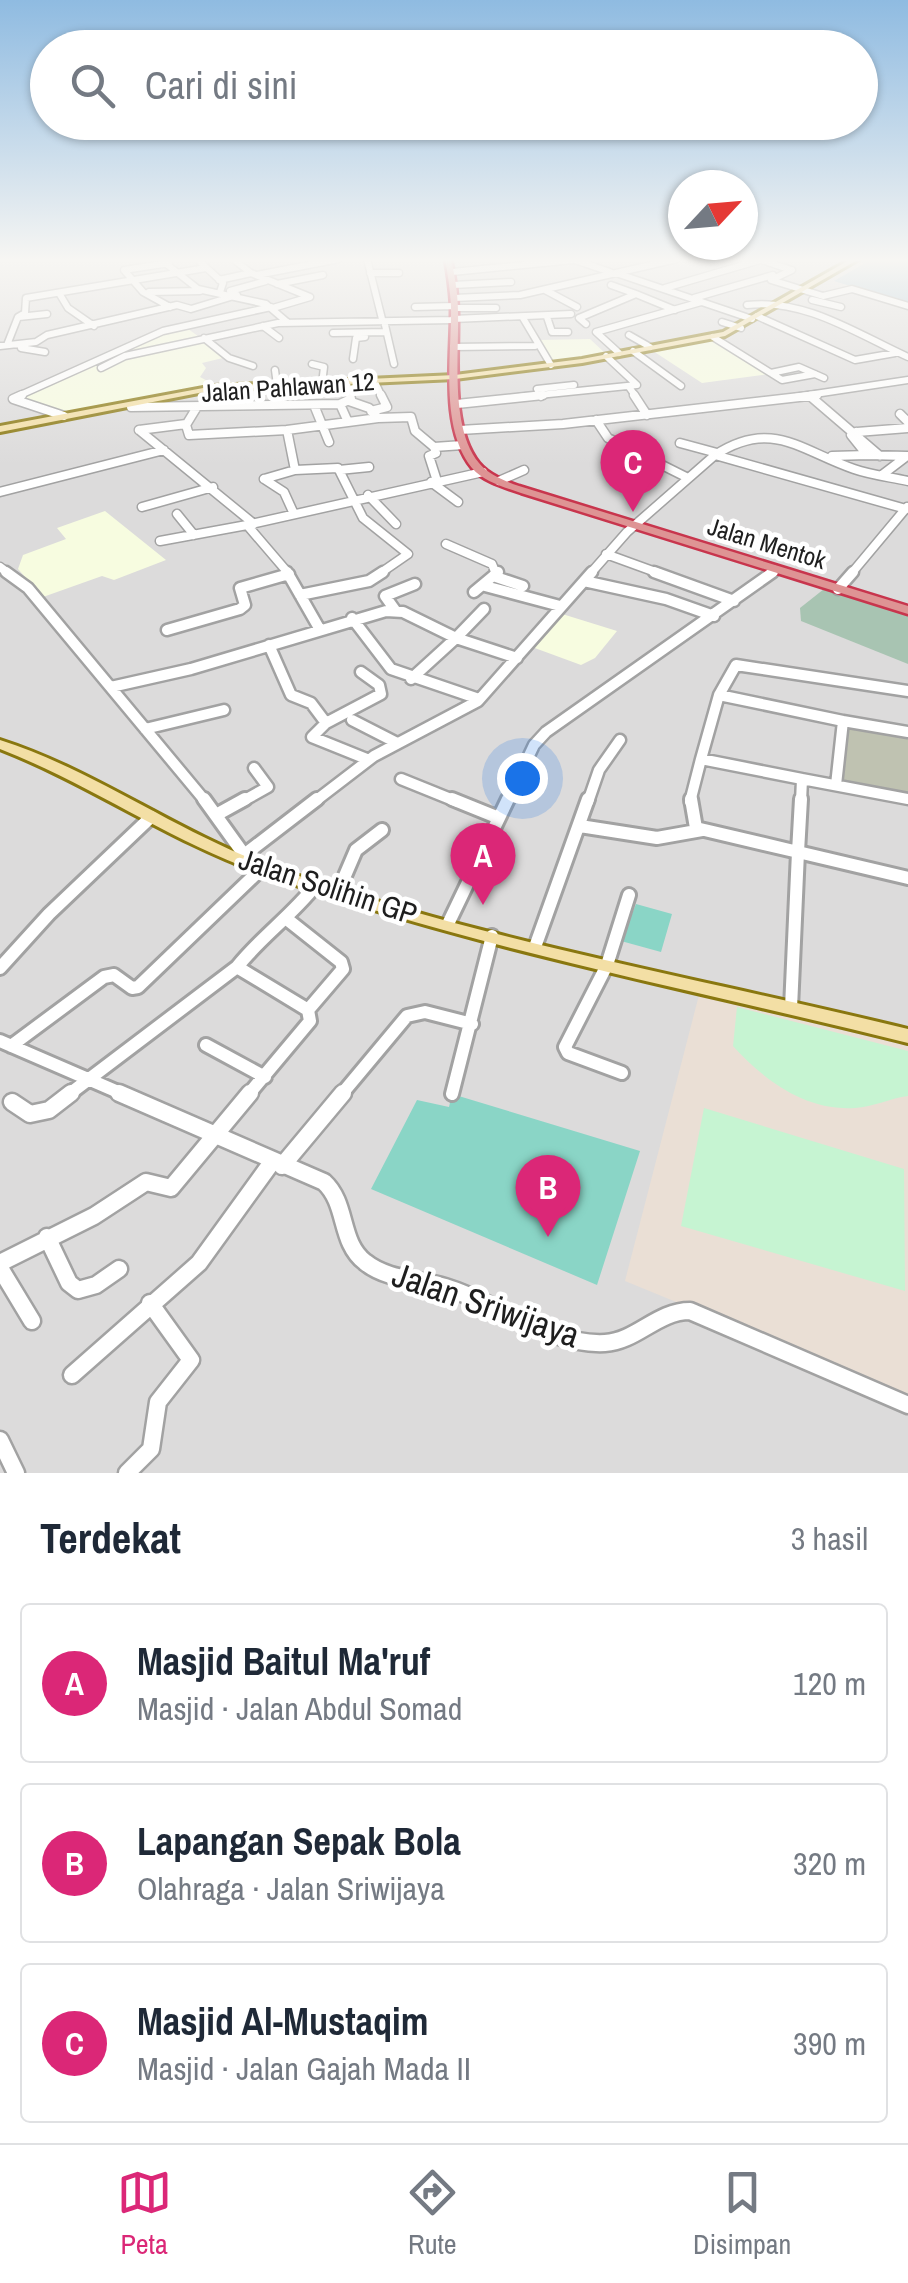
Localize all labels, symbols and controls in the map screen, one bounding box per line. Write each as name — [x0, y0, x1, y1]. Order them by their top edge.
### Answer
search box — [30, 30, 878, 140]
icon: search — [65, 58, 120, 113]
text: Cari di sini — [145, 60, 297, 111]
north arrow — [668, 170, 758, 260]
street label: Jalan Pahlawan 12 — [200, 364, 376, 410]
pin: C — [600, 430, 666, 512]
street label: Jalan Mentok — [704, 509, 831, 577]
your location — [497, 753, 548, 804]
pin: A — [450, 822, 516, 905]
street label: Jalan Solihin GP — [234, 839, 422, 934]
pin: B — [516, 1154, 580, 1237]
street label: Jalan Sriwijaya — [387, 1251, 586, 1358]
text: Terdekat — [40, 1510, 181, 1566]
text: 3 hasil — [791, 1517, 868, 1560]
text: Masjid Baitul Ma'ruf — [137, 1636, 430, 1687]
text: A — [65, 1662, 84, 1705]
text: 120 m — [793, 1662, 866, 1705]
text: Masjid · Jalan Abdul Somad — [137, 1687, 462, 1730]
text: Lapangan Sepak Bola — [137, 1816, 461, 1867]
text: B — [65, 1842, 84, 1885]
text: 320 m — [793, 1842, 866, 1885]
text: Olahraga · Jalan Sriwijaya — [137, 1867, 445, 1910]
text: Masjid Al-Mustaqim — [137, 1996, 428, 2047]
text: C — [65, 2022, 84, 2065]
text: 390 m — [793, 2022, 866, 2065]
text: Masjid · Jalan Gajah Mada II — [137, 2047, 471, 2090]
tab: Peta — [117, 2165, 172, 2263]
tab: Rute — [405, 2165, 460, 2263]
tab: Disimpan — [693, 2165, 791, 2263]

